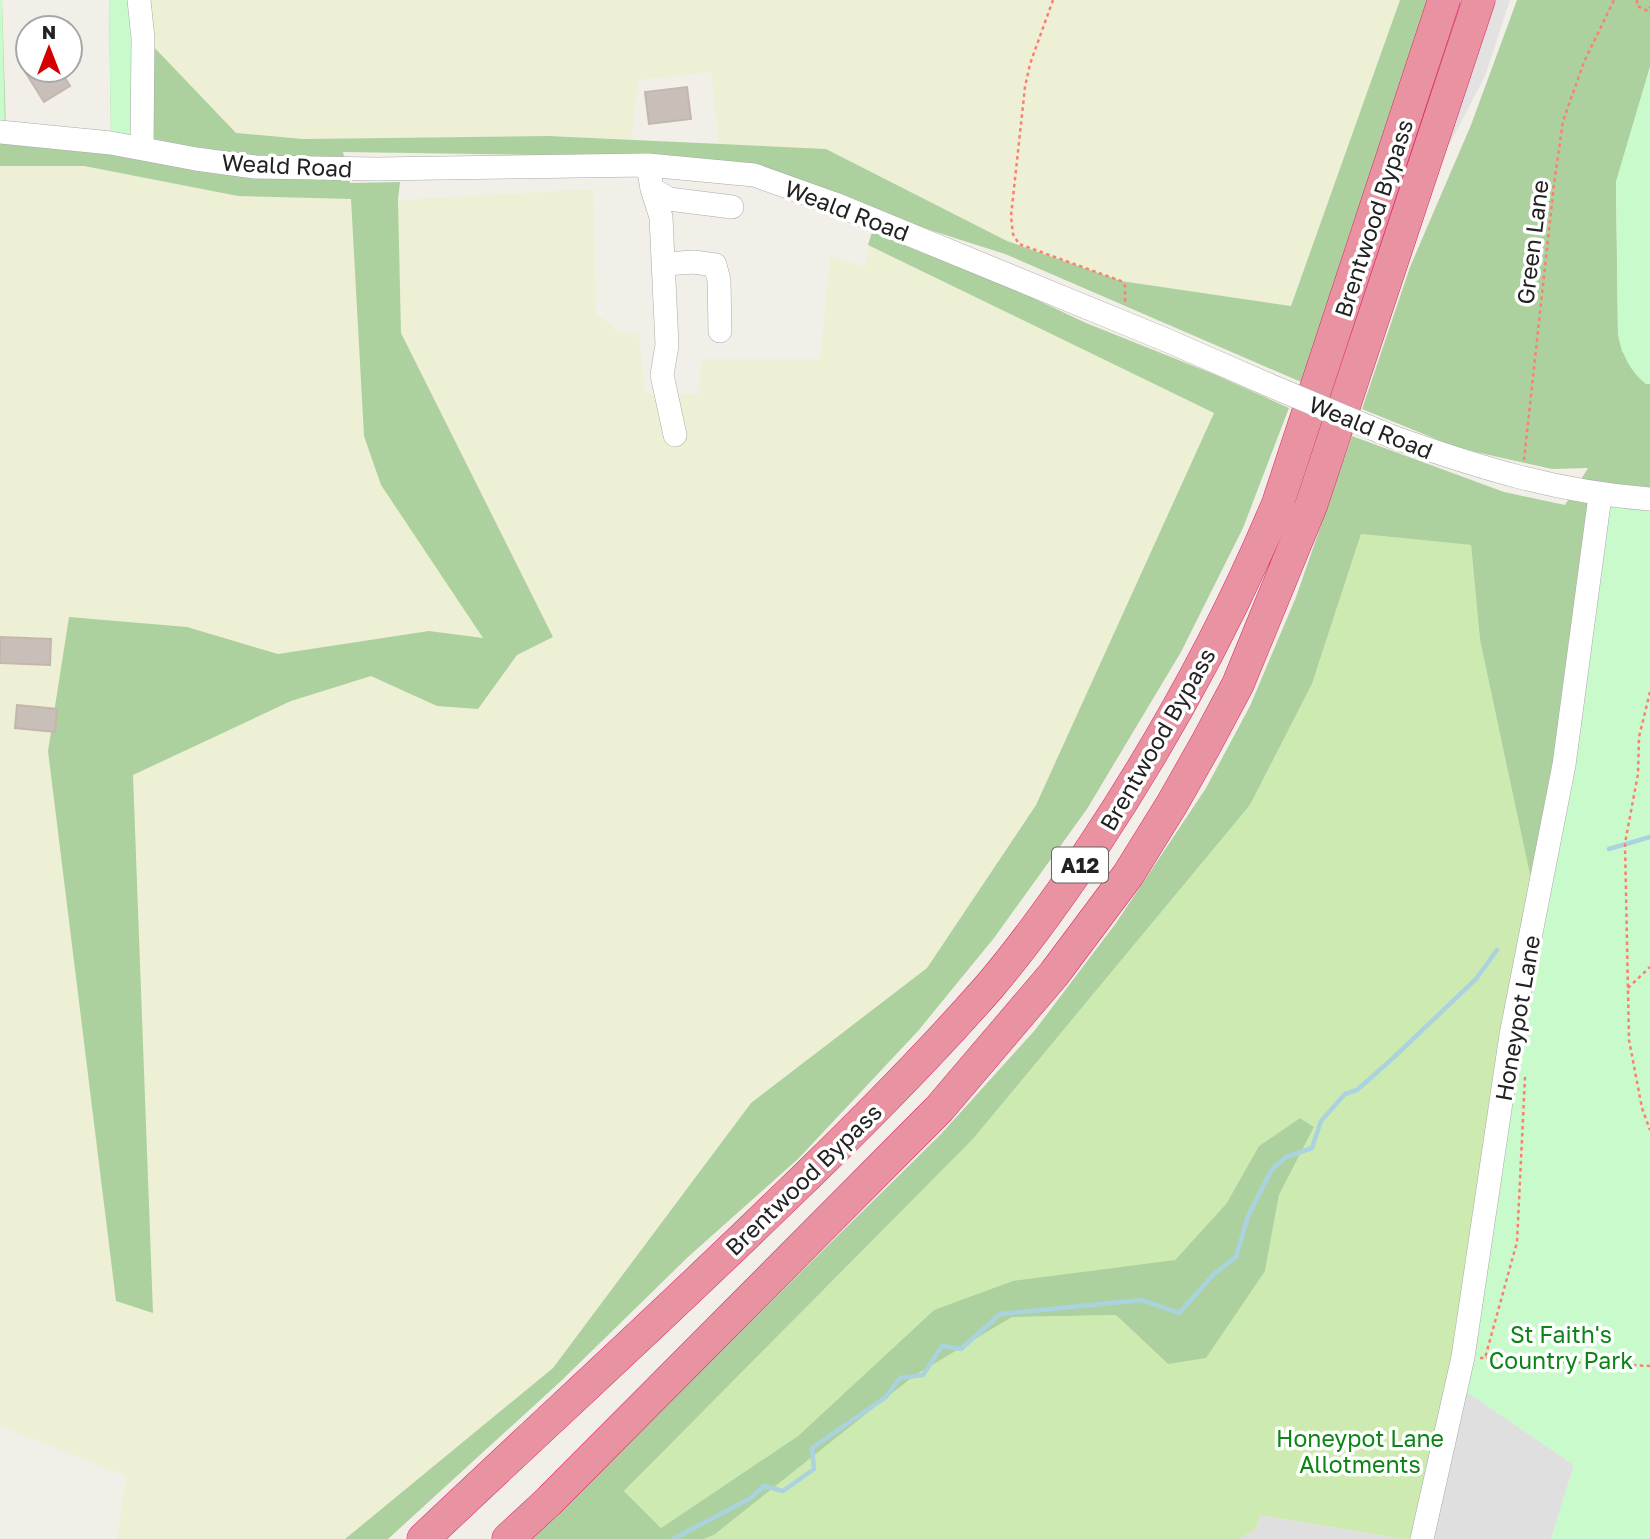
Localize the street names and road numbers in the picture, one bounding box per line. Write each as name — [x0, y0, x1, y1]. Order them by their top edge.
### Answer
street label: Brentwood Bypass — [1328, 116, 1418, 320]
street label: Weald Road — [221, 148, 353, 182]
street label: Weald Road — [781, 173, 913, 247]
street label: Green Lane — [1510, 178, 1554, 306]
street label: Weald Road — [1305, 390, 1437, 464]
street label: Brentwood Bypass — [1093, 643, 1221, 835]
road number: A12 — [1052, 848, 1108, 882]
street label: Honeypot Lane — [1489, 933, 1545, 1103]
street label: Brentwood Bypass — [719, 1097, 887, 1261]

